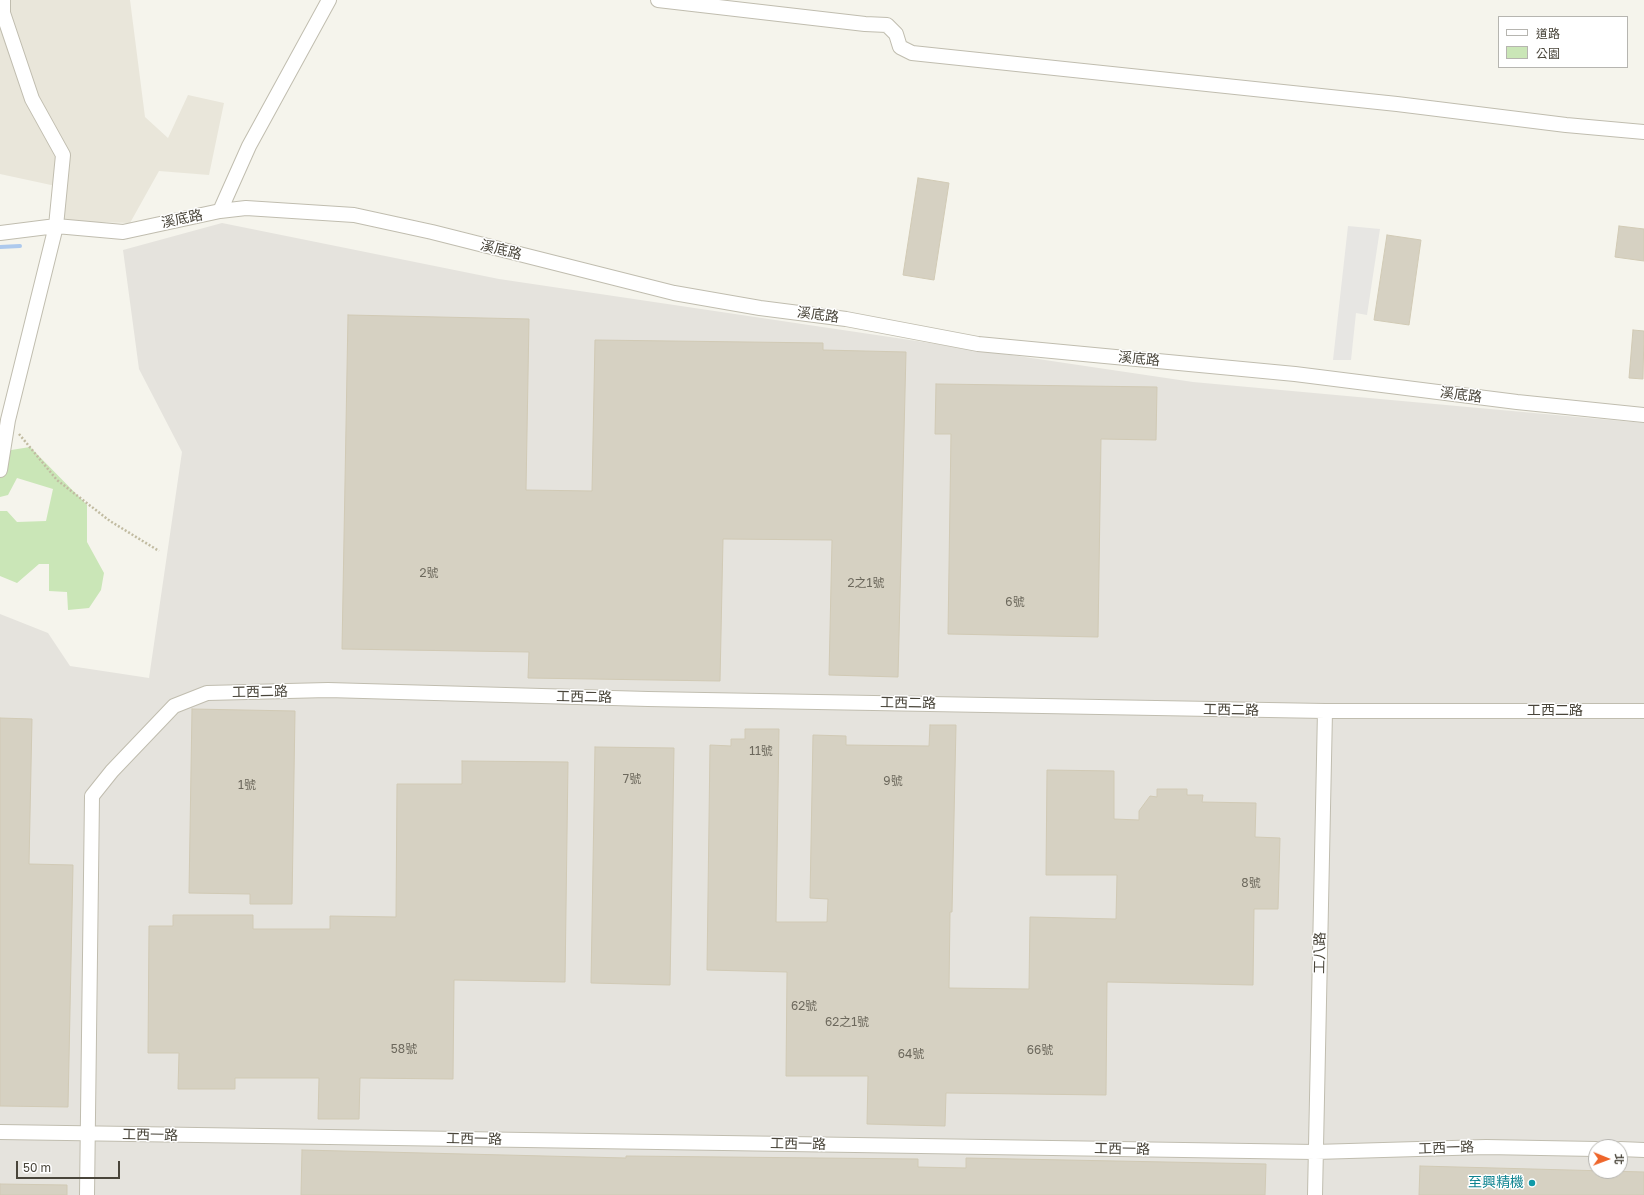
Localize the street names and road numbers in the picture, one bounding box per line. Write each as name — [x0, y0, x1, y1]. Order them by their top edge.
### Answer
street label: 溪底路 — [160, 206, 204, 232]
street label: 溪底路 — [479, 237, 523, 263]
street label: 溪底路 — [796, 304, 840, 326]
street label: 溪底路 — [1117, 349, 1161, 369]
street label: 溪底路 — [1439, 384, 1483, 406]
street label: 工西二路 — [232, 683, 288, 701]
street label: 工西二路 — [556, 688, 612, 706]
street label: 工西二路 — [880, 694, 936, 712]
street label: 工西二路 — [1203, 701, 1259, 719]
street label: 工西二路 — [1527, 703, 1583, 719]
street label: 工八路 — [1311, 932, 1329, 974]
street label: 工西一路 — [122, 1126, 178, 1144]
street label: 工西一路 — [446, 1130, 502, 1148]
street label: 工西一路 — [770, 1135, 826, 1153]
street label: 工西一路 — [1418, 1139, 1474, 1157]
street label: 工西一路 — [1094, 1140, 1150, 1158]

